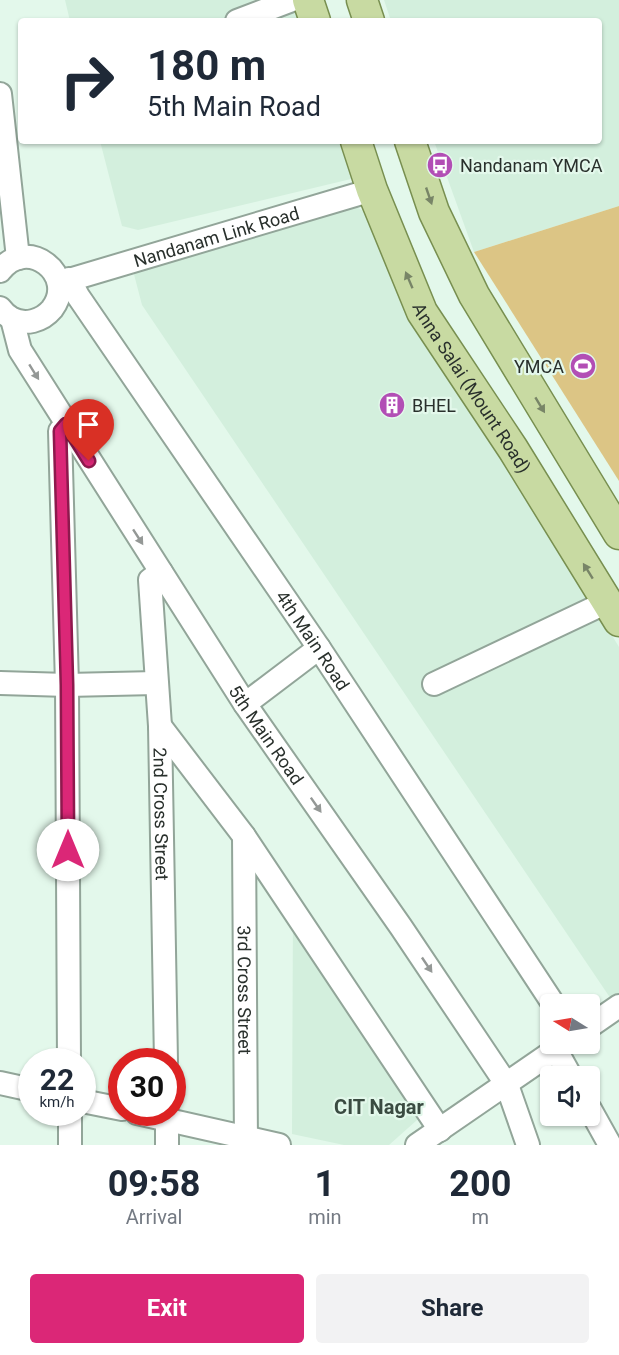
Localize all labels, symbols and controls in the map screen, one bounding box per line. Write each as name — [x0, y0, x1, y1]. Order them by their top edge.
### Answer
text: 180 m — [147, 41, 266, 90]
icon: right — [48, 42, 126, 120]
text: 5th Main Road — [147, 91, 321, 123]
bus stop icon: Nandanam YMCA — [425, 150, 455, 180]
place label: Nandanam YMCA — [460, 155, 603, 176]
one-way arrow — [424, 187, 434, 205]
street label: Nandanam Link Road — [131, 202, 301, 271]
one-way arrow — [404, 271, 414, 289]
street label: Anna Salai (Mount Road) — [409, 300, 536, 477]
sports icon: YMCA — [568, 351, 598, 381]
place label: YMCA — [514, 356, 564, 377]
one-way arrow — [28, 364, 39, 381]
building icon: BHEL — [377, 390, 407, 420]
place label: BHEL — [412, 395, 456, 416]
one-way arrow — [535, 397, 546, 413]
pin — [63, 399, 114, 461]
icon: arrive — [72, 408, 105, 441]
one-way arrow — [133, 529, 144, 545]
one-way arrow — [583, 563, 594, 579]
street label: 4th Main Road — [272, 586, 354, 694]
street label: 5th Main Road — [225, 681, 308, 788]
street label: 2nd Cross Street — [150, 747, 173, 881]
one-way arrow — [310, 796, 322, 812]
position arrow — [36, 818, 100, 882]
street label: 3rd Cross Street — [234, 925, 256, 1055]
one-way arrow — [421, 957, 432, 973]
north arrow — [540, 994, 600, 1054]
map controls — [540, 994, 600, 1126]
speed limit sign: 30 — [108, 1048, 186, 1126]
text: 22 — [40, 1062, 74, 1097]
button: sound — [540, 1066, 600, 1126]
text: km/h — [39, 1093, 75, 1111]
district label: CIT Nagar — [334, 1095, 425, 1119]
text: 09:58 — [108, 1163, 200, 1205]
text: 1 — [315, 1163, 335, 1205]
text: 200 — [449, 1163, 511, 1205]
text: Arrival — [126, 1205, 182, 1229]
text: min — [308, 1205, 342, 1229]
text: m — [472, 1205, 489, 1229]
button: Exit — [30, 1274, 304, 1343]
button: Share — [316, 1274, 589, 1343]

